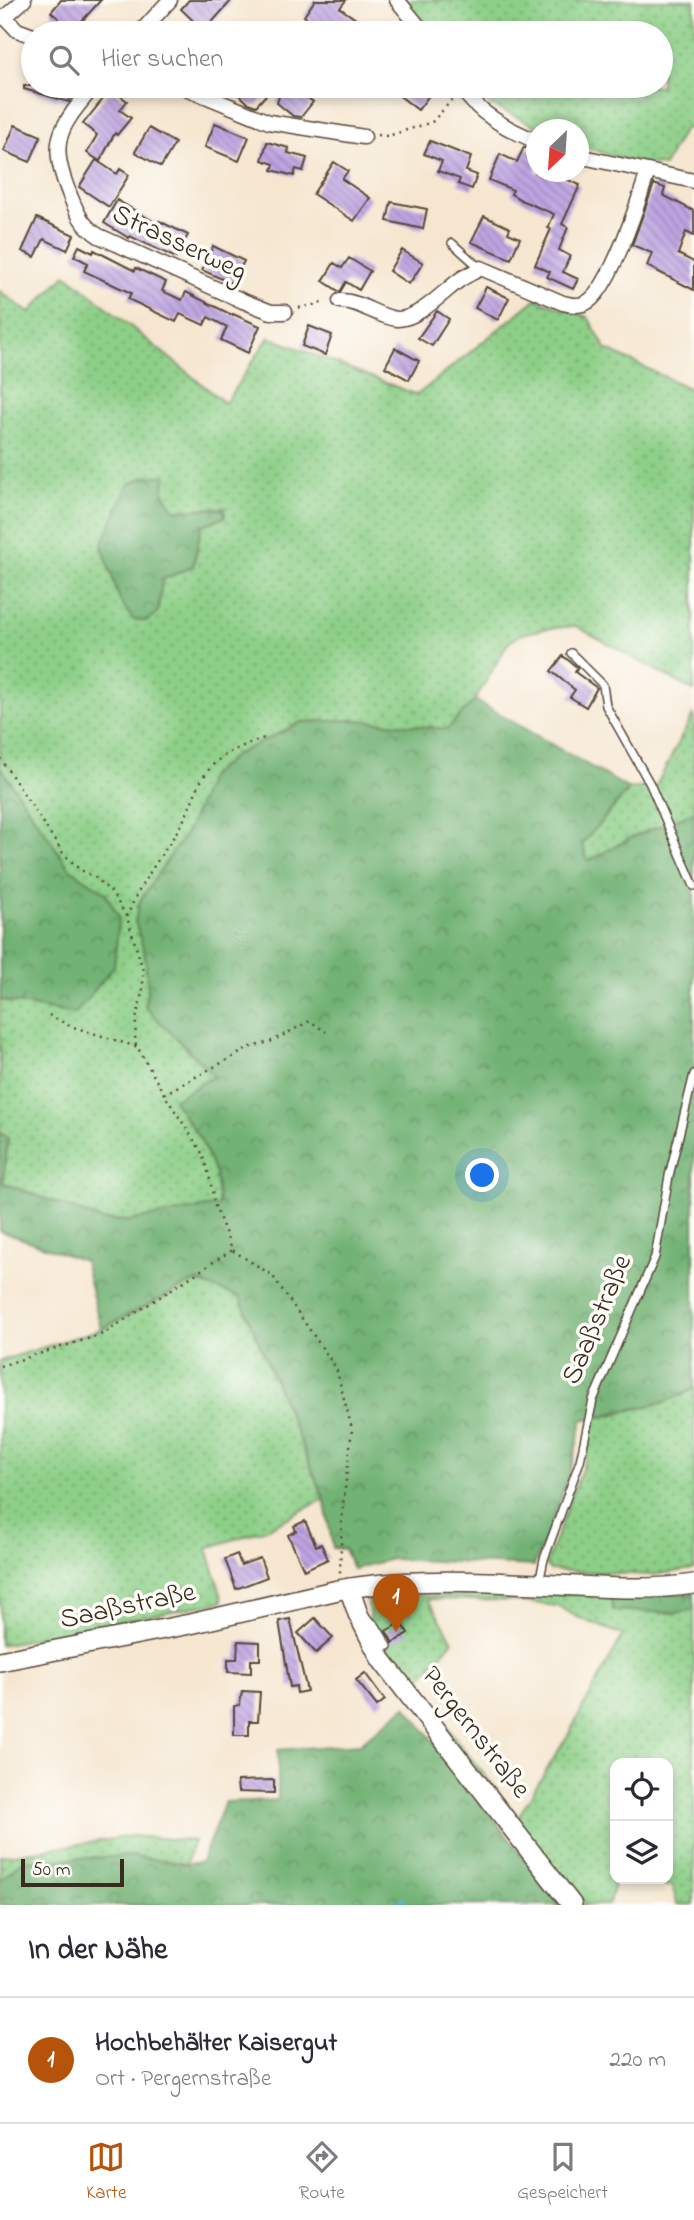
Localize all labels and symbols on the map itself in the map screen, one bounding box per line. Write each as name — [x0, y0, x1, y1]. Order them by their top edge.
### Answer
north arrow — [526, 119, 589, 182]
street label: Strasserweg — [105, 195, 253, 293]
your location — [465, 1158, 499, 1192]
street label: Saaßstraße — [552, 1248, 644, 1391]
street label: Saaßstraße — [56, 1573, 200, 1641]
pin: 1 — [373, 1574, 419, 1632]
street label: Pergernstraße — [410, 1658, 540, 1808]
scale bar — [21, 1856, 124, 1888]

